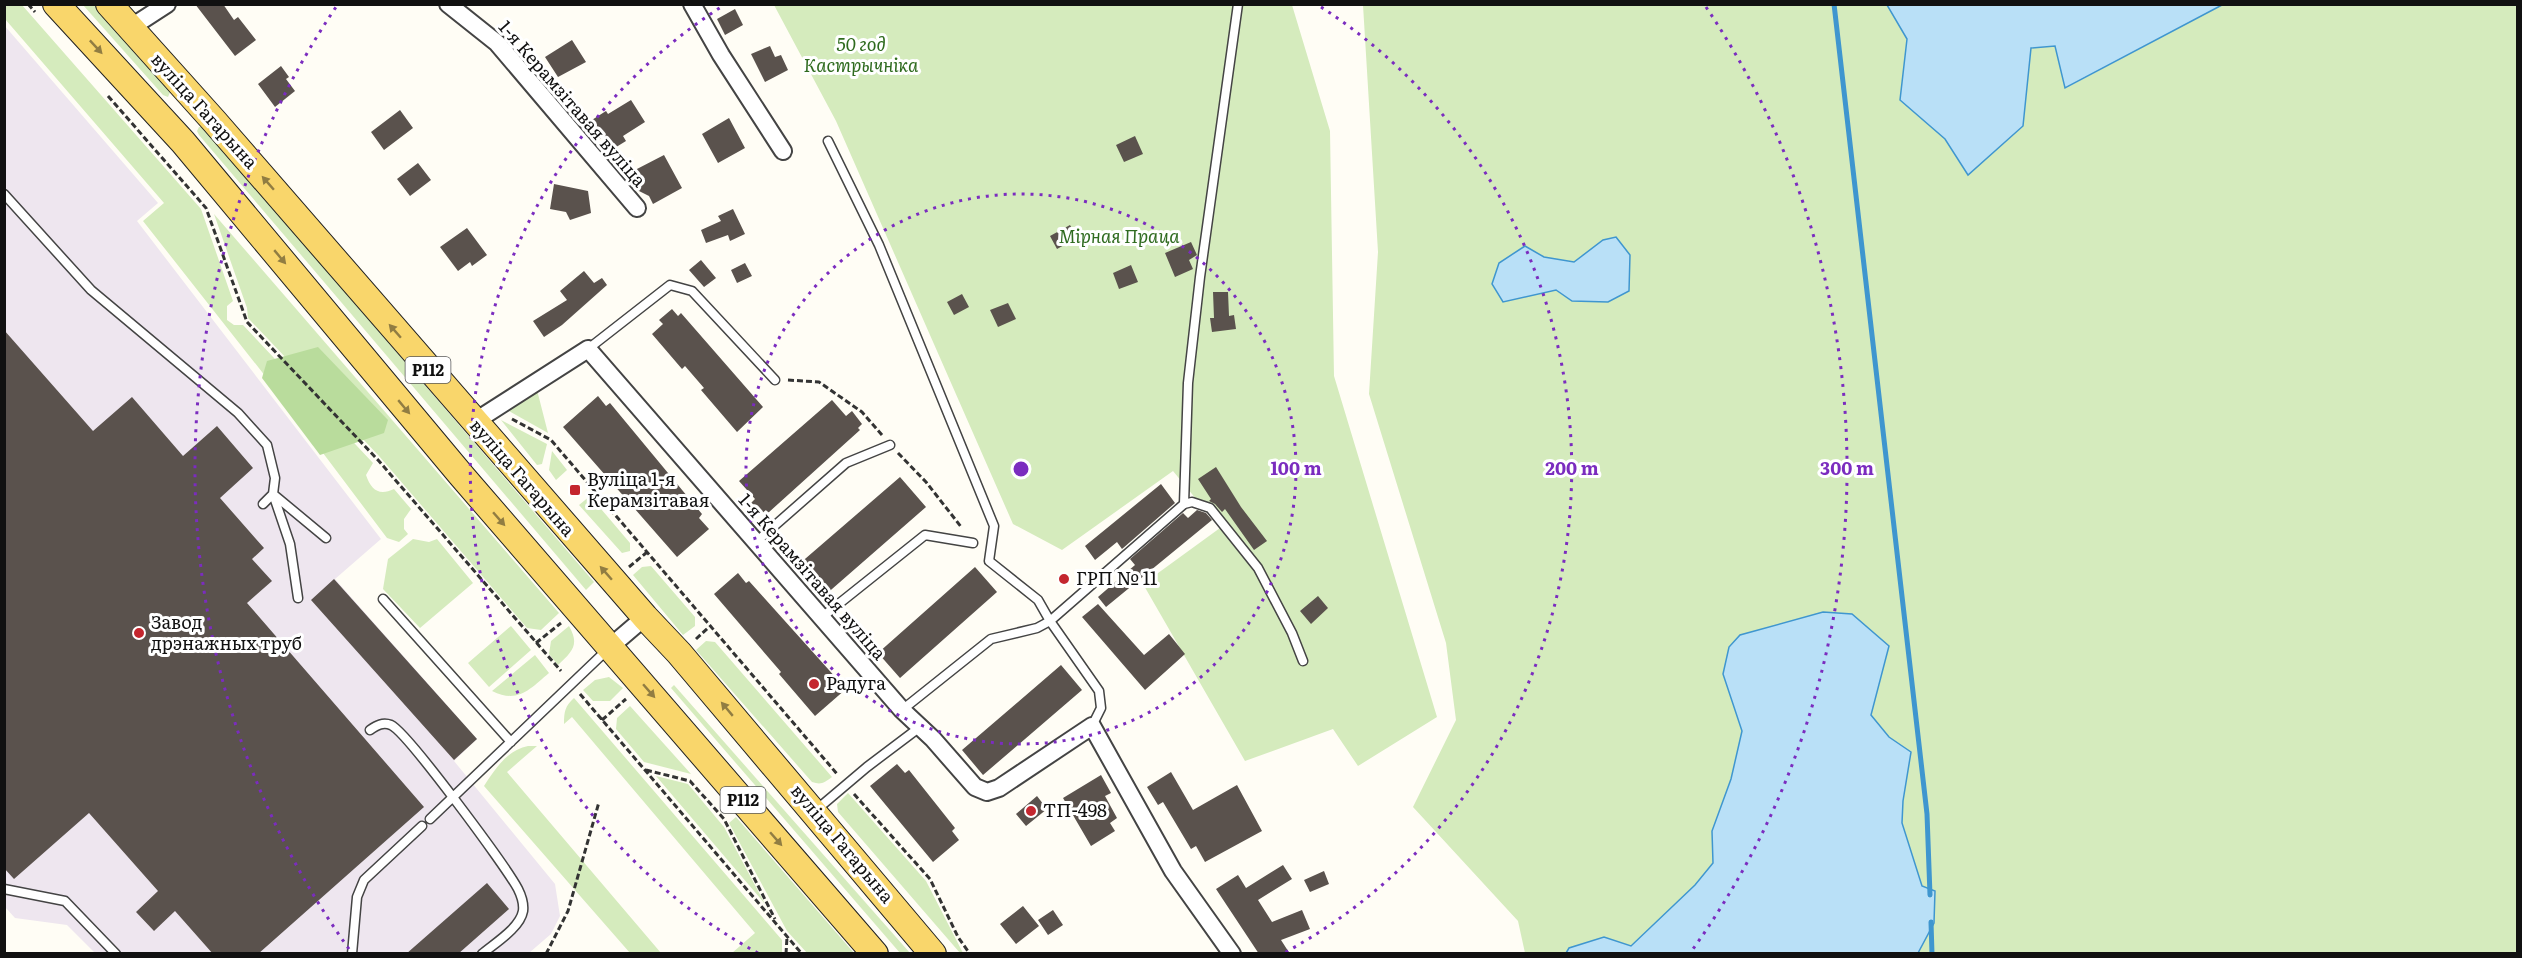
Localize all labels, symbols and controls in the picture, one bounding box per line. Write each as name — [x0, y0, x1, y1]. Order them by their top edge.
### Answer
street label: 1-я Керамзітавая вуліца — [493, 14, 653, 192]
park label: 50 год Кастрычніка — [804, 30, 919, 78]
one-way arrow — [89, 40, 103, 55]
street label: вуліца Гагарына — [145, 46, 265, 174]
one-way arrow — [261, 176, 275, 191]
park label: Мірная Праца — [1058, 222, 1180, 249]
one-way arrow — [273, 249, 286, 265]
one-way arrow — [389, 324, 402, 339]
road number: Р112 — [406, 357, 450, 383]
one-way arrow — [398, 399, 411, 415]
street label: вуліца Гагарына — [464, 412, 582, 542]
text: 100 m — [1270, 454, 1322, 481]
text: 200 m — [1545, 454, 1599, 481]
text: 300 m — [1820, 454, 1874, 481]
centre of rings — [1011, 459, 1031, 479]
place label: Вуліца 1-я Керамзітавая — [587, 465, 710, 513]
marker: Вуліца 1-я Керамзітавая — [568, 483, 582, 497]
street label: 1-я Керамзітавая вуліца — [733, 487, 893, 665]
one-way arrow — [493, 511, 506, 527]
place label: ГРП № 11 — [1076, 564, 1157, 591]
one-way arrow — [600, 566, 613, 581]
marker: ГРП № 11 — [1057, 572, 1071, 586]
place label: Завод дрэнажных труб — [151, 608, 302, 656]
marker: Завод дрэнажных труб — [132, 626, 146, 640]
place label: Радуга — [826, 669, 886, 696]
marker: Радуга — [807, 677, 821, 691]
one-way arrow — [642, 683, 655, 698]
one-way arrow — [721, 702, 734, 717]
street label: вуліца Гагарына — [785, 778, 901, 909]
road number: Р112 — [720, 787, 766, 813]
place label: ТП-498 — [1043, 796, 1107, 823]
marker: ТП-498 — [1024, 804, 1038, 818]
one-way arrow — [769, 831, 782, 846]

